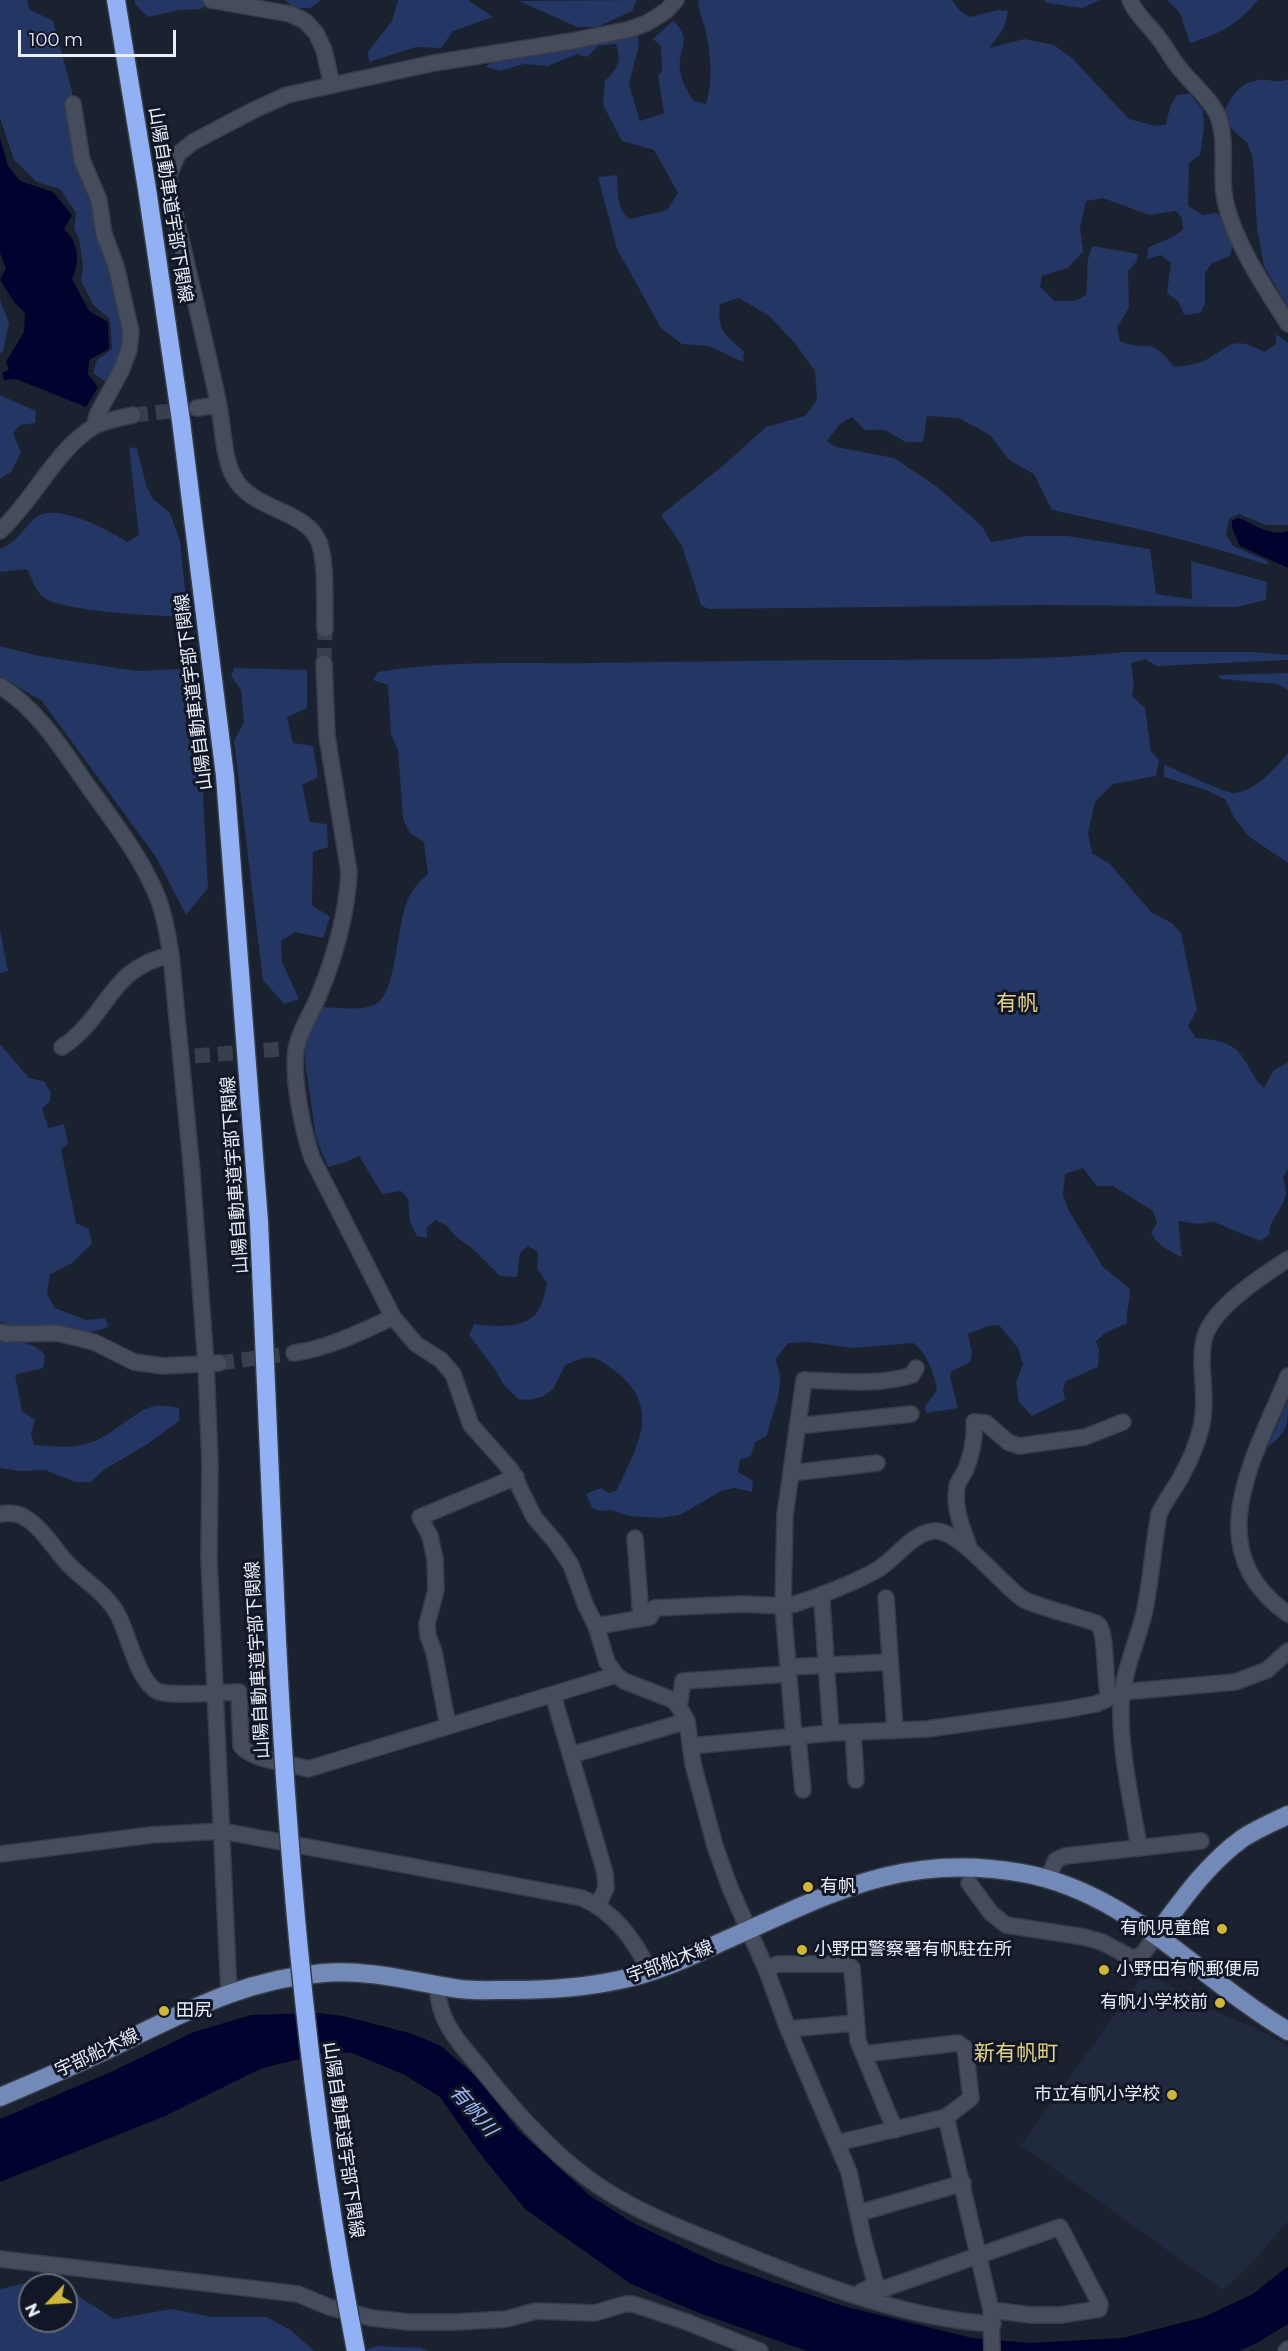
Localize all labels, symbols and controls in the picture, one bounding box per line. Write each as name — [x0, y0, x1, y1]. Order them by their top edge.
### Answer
scale bar — [21, 18, 178, 56]
text: 100 m — [29, 29, 83, 51]
street label: 山陽自動車道宇部下関線 — [144, 106, 196, 304]
street label: 山陽自動車道宇部下関線 — [171, 592, 217, 792]
district label: 有帆 — [996, 991, 1038, 1017]
street label: 山陽自動車道宇部下関線 — [217, 1075, 253, 1275]
street label: 山陽自動車道宇部下関線 — [242, 1561, 274, 1759]
place label: 有帆 — [820, 1876, 856, 1898]
marker: 有帆 — [801, 1880, 815, 1894]
place label: 有帆児童館 — [1120, 1918, 1210, 1940]
marker: 有帆児童館 — [1215, 1922, 1229, 1936]
street label: 宇部船木線 — [624, 1936, 716, 1988]
place label: 小野田警察署有帆駐在所 — [814, 1939, 1012, 1961]
marker: 小野田警察署有帆駐在所 — [795, 1943, 809, 1957]
place label: 小野田有帆郵便局 — [1116, 1959, 1260, 1981]
marker: 小野田有帆郵便局 — [1097, 1963, 1111, 1977]
place label: 有帆小学校前 — [1100, 1992, 1208, 2014]
marker: 有帆小学校前 — [1213, 1996, 1227, 2010]
place label: 田尻 — [176, 2000, 212, 2022]
marker: 田尻 — [157, 2004, 171, 2018]
street label: 宇部船木線 — [52, 2024, 142, 2082]
street label: 山陽自動車道宇部下関線 — [319, 2040, 367, 2240]
district label: 新有帆町 — [974, 2041, 1058, 2067]
water label: 有帆川 — [444, 2080, 502, 2142]
place label: 市立有帆小学校 — [1034, 2084, 1160, 2106]
marker: 市立有帆小学校 — [1165, 2088, 1179, 2102]
north arrow — [18, 2273, 78, 2333]
text: N — [22, 2300, 44, 2320]

